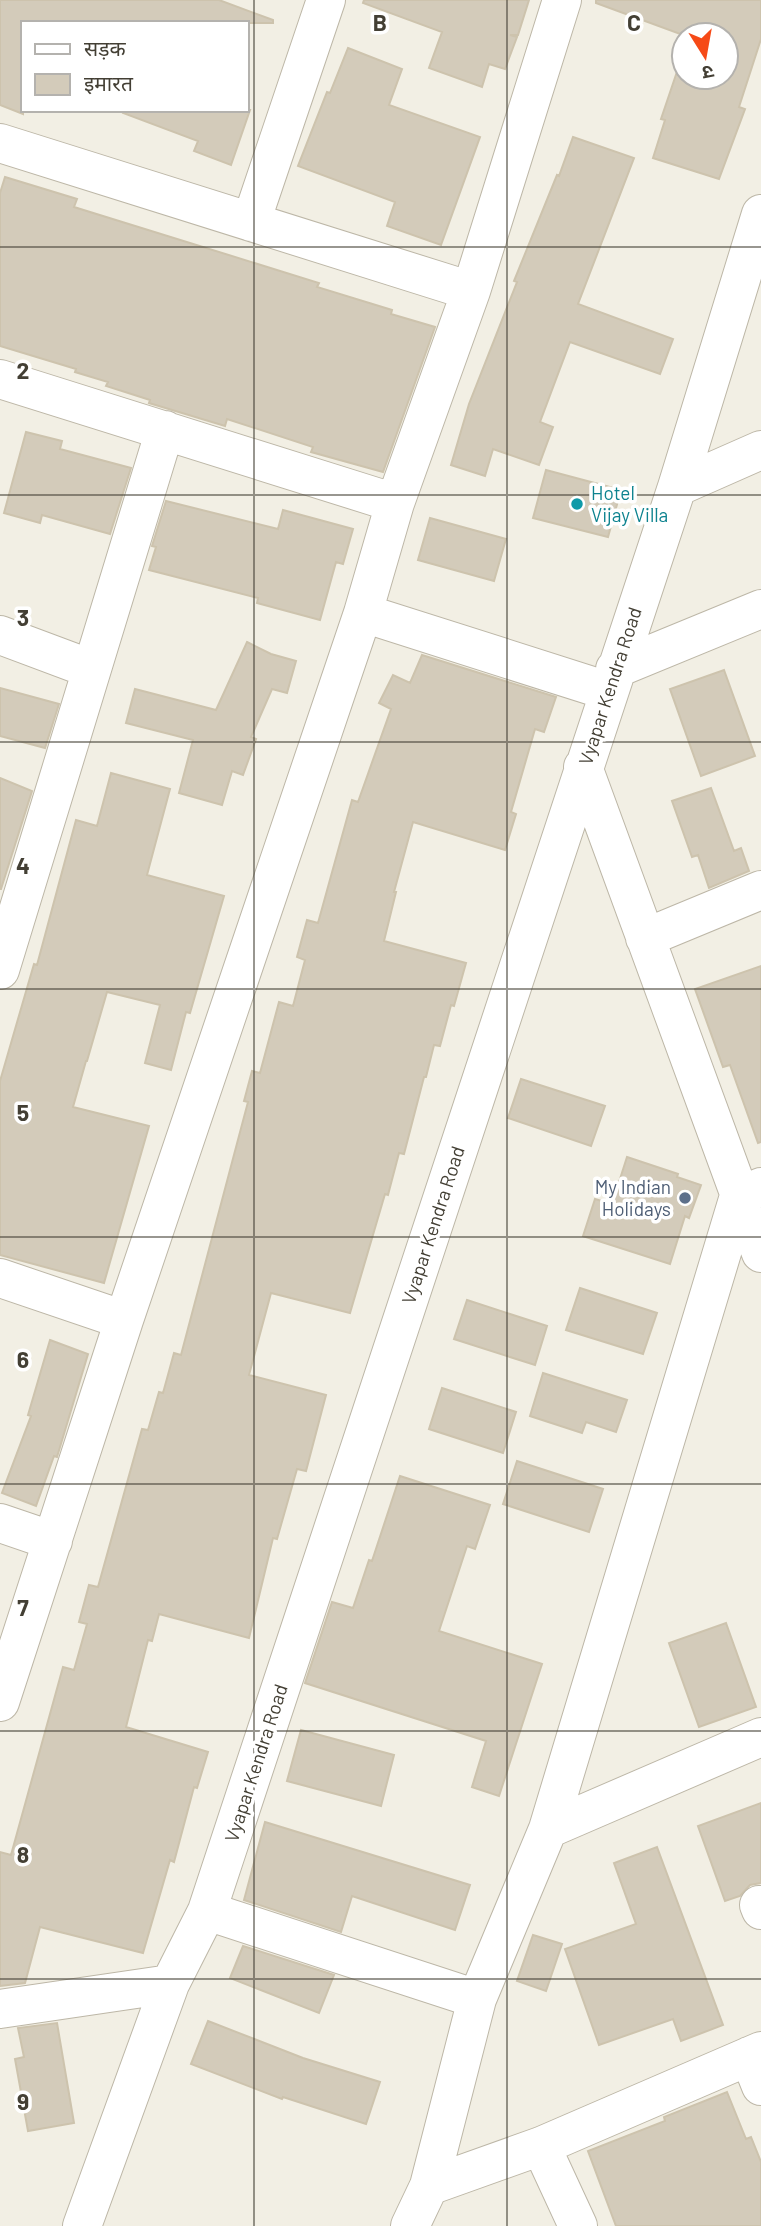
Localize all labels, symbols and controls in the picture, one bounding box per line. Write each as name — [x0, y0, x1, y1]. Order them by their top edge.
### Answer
text: B — [373, 8, 387, 36]
text: C — [627, 8, 641, 36]
legend — [21, 21, 248, 112]
north arrow — [670, 21, 740, 91]
text: सड़क — [84, 35, 126, 60]
text: उ — [700, 61, 716, 86]
text: इमारत — [84, 70, 134, 95]
text: 2 — [17, 356, 29, 384]
place label: Hotel Vijay Villa — [591, 481, 668, 526]
marker: Hotel Vijay Villa — [569, 496, 585, 512]
text: 3 — [17, 603, 29, 631]
street label: Vyapar Kendra Road — [573, 604, 646, 768]
text: 4 — [16, 851, 30, 879]
text: 5 — [17, 1098, 29, 1126]
street label: Vyapar Kendra Road — [396, 1143, 469, 1307]
place label: My Indian Holidays — [595, 1175, 671, 1220]
marker: My Indian Holidays — [677, 1190, 693, 1206]
text: 6 — [17, 1345, 29, 1373]
text: 7 — [17, 1593, 29, 1621]
street label: Vyapar Kendra Road — [219, 1681, 292, 1845]
text: 8 — [17, 1840, 29, 1868]
text: 9 — [17, 2087, 29, 2115]

